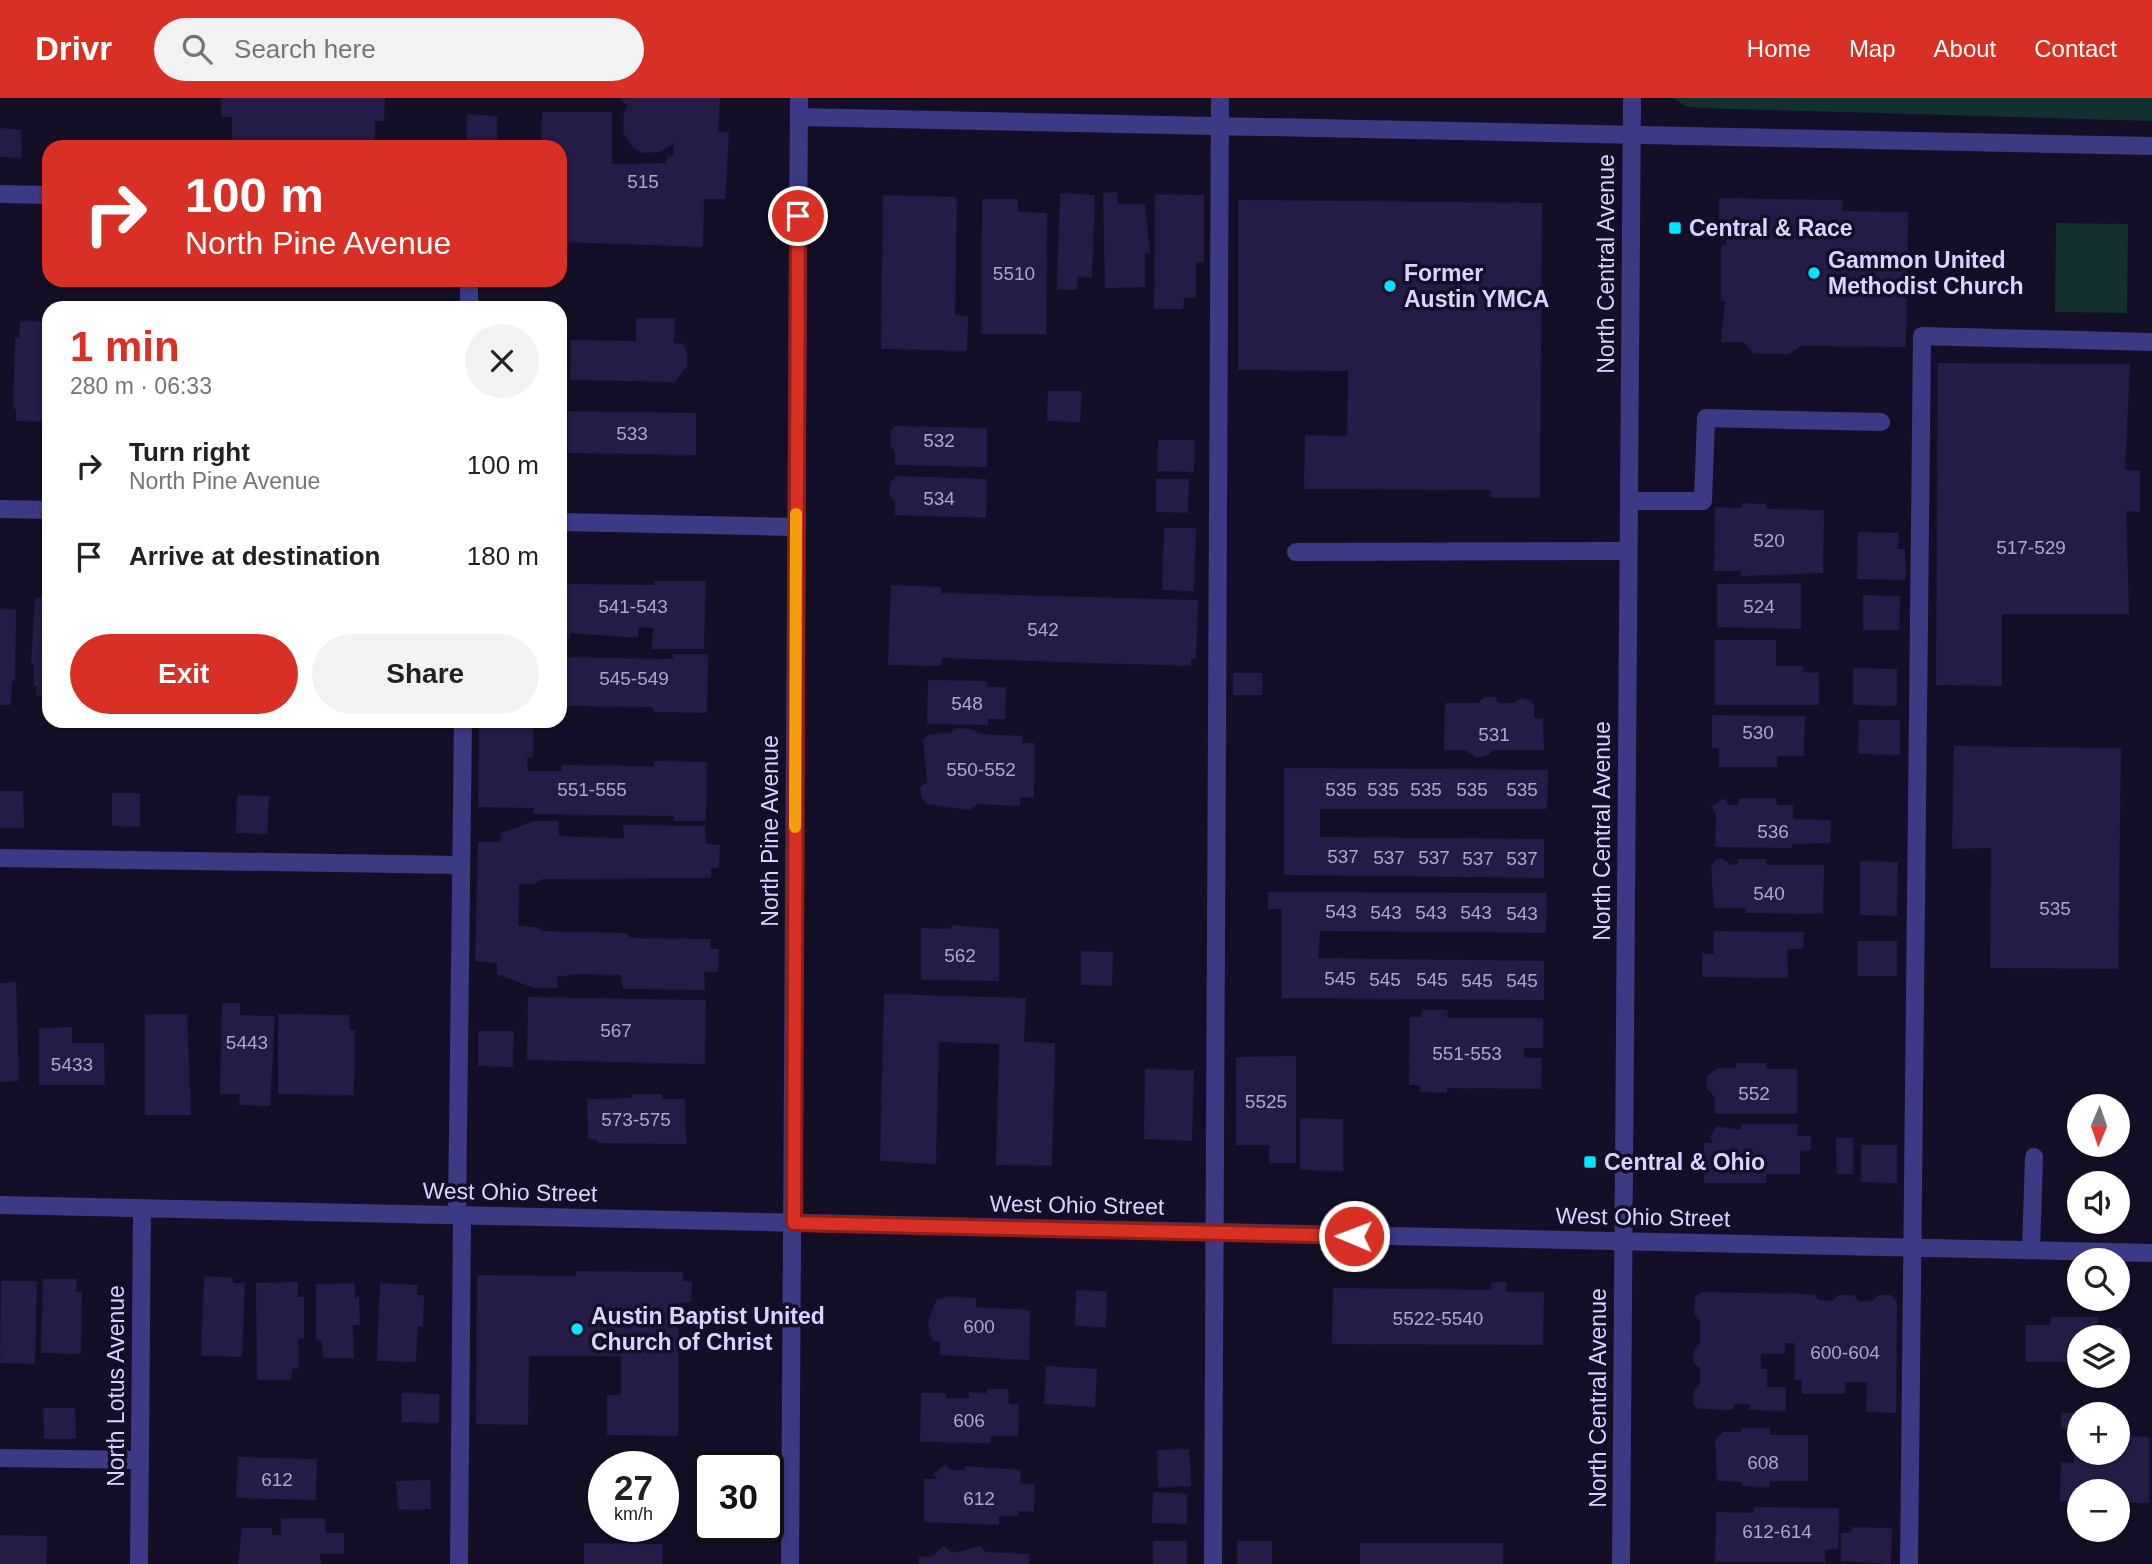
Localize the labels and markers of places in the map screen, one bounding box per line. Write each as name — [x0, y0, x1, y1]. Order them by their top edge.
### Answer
pin — [768, 186, 828, 246]
place label: Central & Race — [1689, 215, 1853, 241]
marker: Central & Race — [1667, 220, 1683, 236]
place label: Gammon United Methodist Church — [1828, 247, 2024, 299]
place label: Former Austin YMCA — [1404, 260, 1549, 312]
marker: Gammon United Methodist Church — [1806, 265, 1822, 281]
marker: Former Austin YMCA — [1382, 278, 1398, 294]
place label: Central & Ohio — [1604, 1149, 1765, 1175]
marker: Central & Ohio — [1582, 1154, 1598, 1170]
place label: Austin Baptist United Church of Christ — [591, 1303, 825, 1355]
marker: Austin Baptist United Church of Christ — [569, 1321, 585, 1337]

